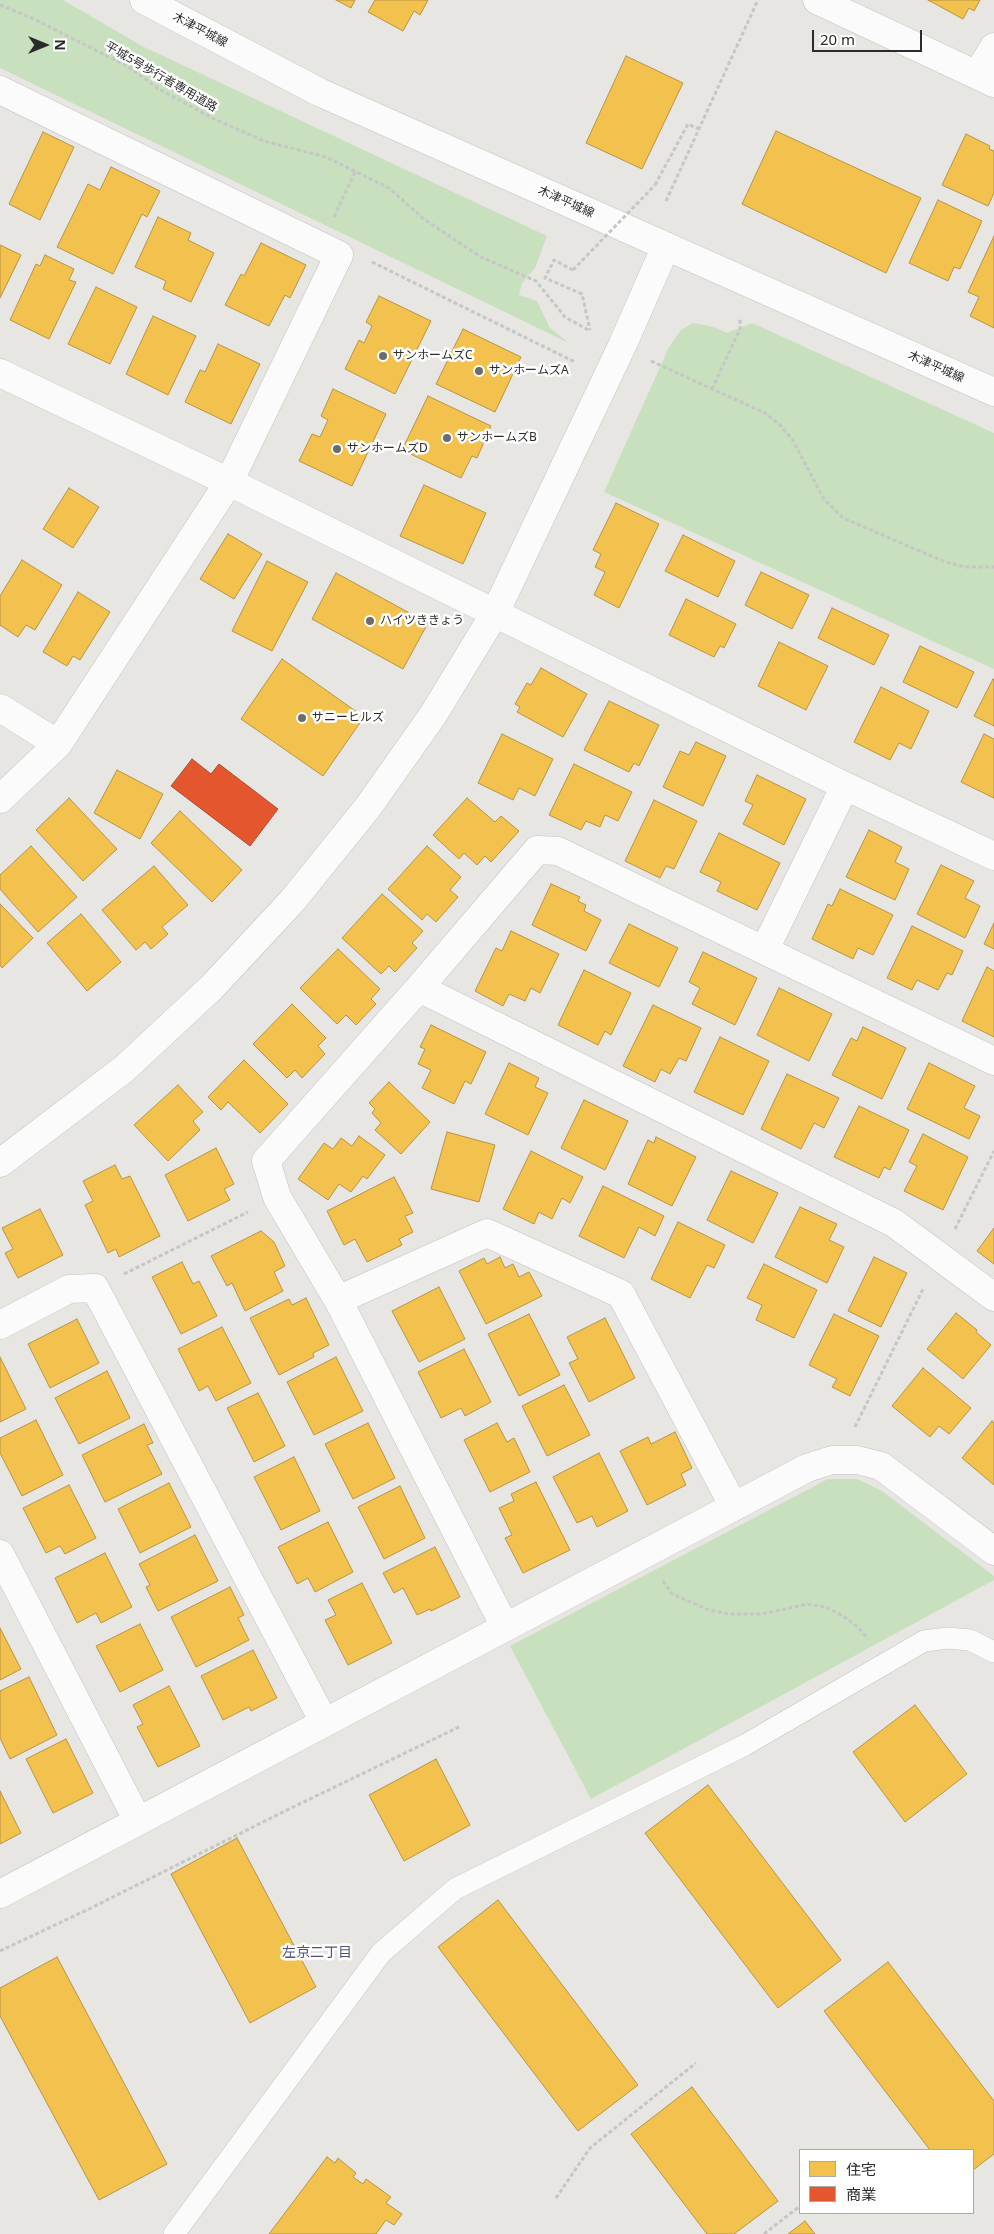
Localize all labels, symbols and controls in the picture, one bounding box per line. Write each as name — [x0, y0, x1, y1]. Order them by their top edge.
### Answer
street label: 木津平城線 — [170, 10, 230, 50]
north arrow — [20, 20, 70, 70]
scale bar — [814, 20, 924, 52]
text: 20 m — [820, 29, 855, 49]
text: N — [51, 39, 70, 51]
street label: 平城5号歩行者専用道路 — [102, 39, 220, 115]
street label: 木津平城線 — [536, 183, 596, 221]
street label: 木津平城線 — [906, 348, 966, 386]
place label: サンホームズC — [393, 349, 473, 363]
marker: サンホームズC — [377, 350, 389, 362]
place label: サンホームズA — [489, 364, 569, 378]
marker: サンホームズA — [473, 365, 485, 377]
place label: サンホームズB — [457, 431, 537, 445]
marker: サンホームズB — [441, 432, 453, 444]
place label: サンホームズD — [347, 442, 428, 456]
marker: サンホームズD — [331, 443, 343, 455]
place label: ハイツききょう — [380, 614, 464, 628]
marker: ハイツききょう — [364, 615, 376, 627]
place label: サニーヒルズ — [312, 711, 384, 725]
marker: サニーヒルズ — [296, 712, 308, 724]
district label: 左京二丁目 — [282, 1945, 352, 1961]
legend — [799, 2149, 974, 2214]
text: 住宅 — [846, 2159, 876, 2179]
text: 商業 — [846, 2184, 876, 2204]

